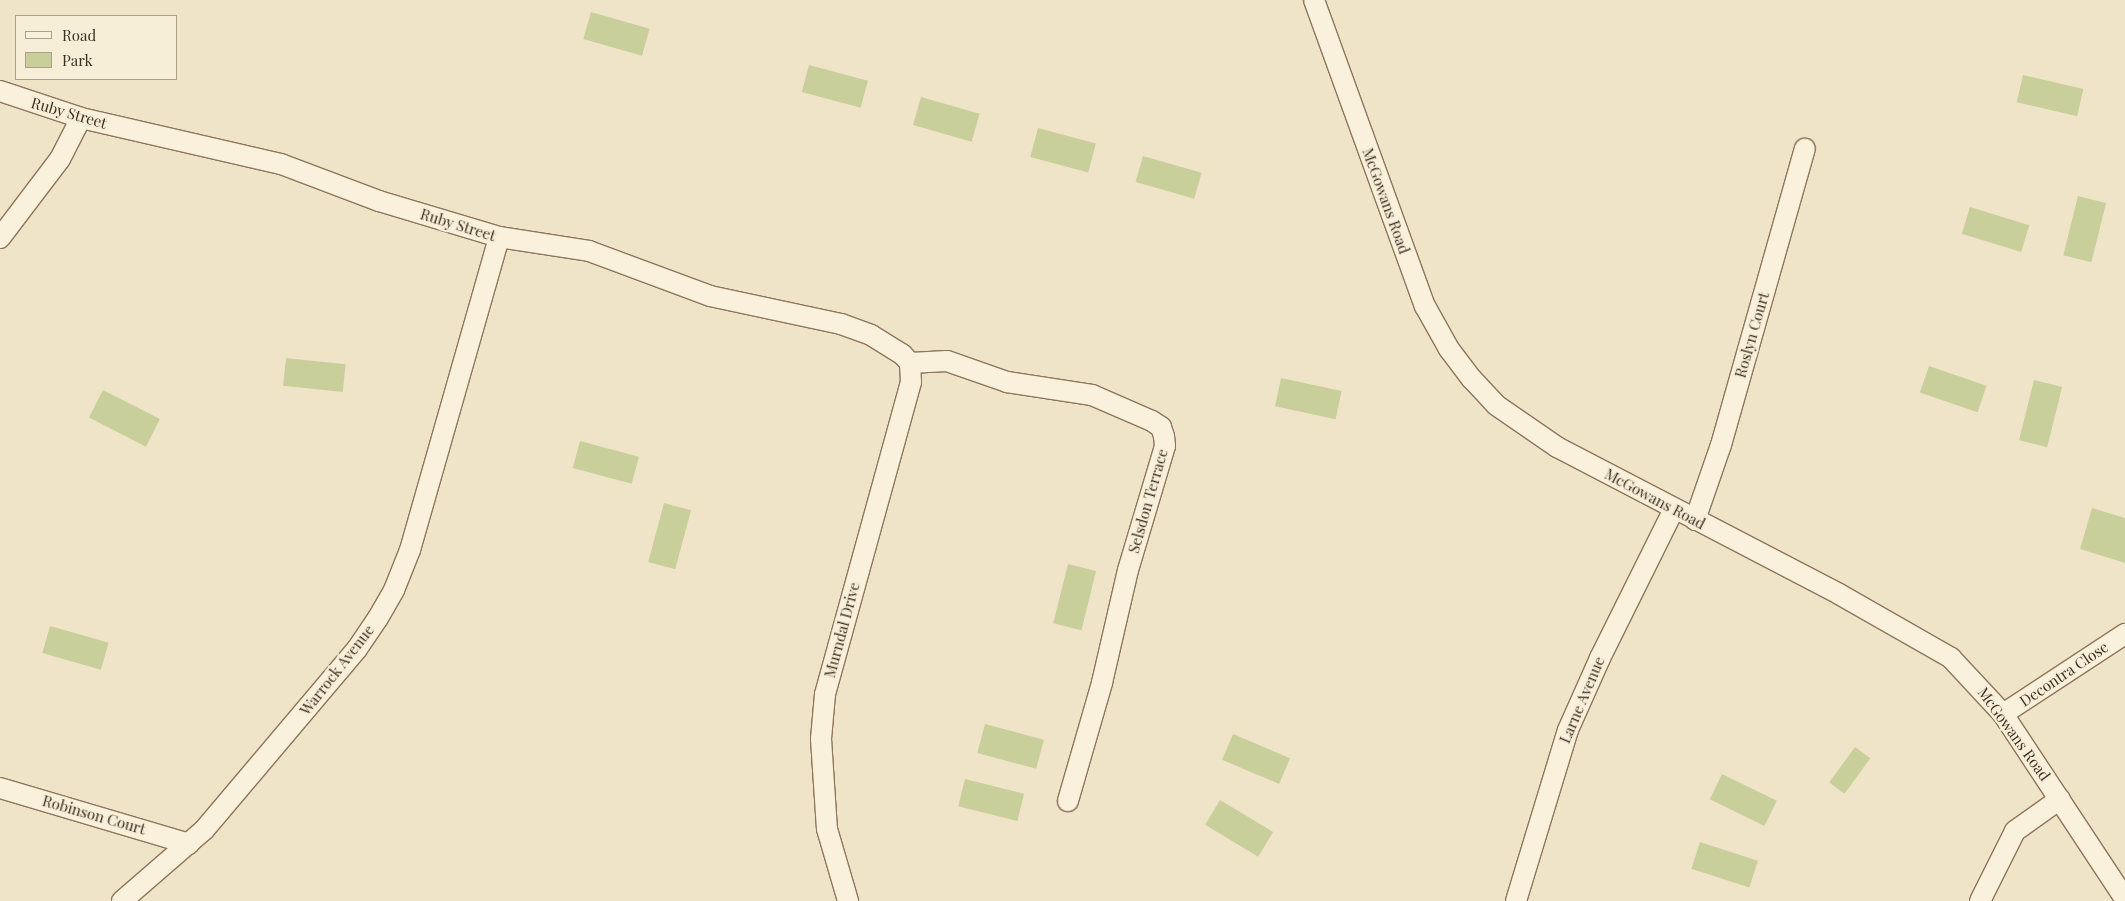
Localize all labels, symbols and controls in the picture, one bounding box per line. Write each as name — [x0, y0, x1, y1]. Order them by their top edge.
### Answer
legend — [15, 15, 178, 80]
text: Road — [62, 25, 96, 45]
text: Park — [62, 50, 93, 70]
street label: Ruby Street — [29, 94, 109, 132]
street label: McGowans Road — [1359, 146, 1413, 256]
street label: Ruby Street — [418, 205, 498, 245]
street label: Roslyn Court — [1731, 290, 1773, 380]
street label: Selsdon Terrace — [1124, 446, 1172, 556]
street label: McGowans Road — [1602, 465, 1708, 533]
street label: Murndal Drive — [821, 580, 863, 680]
street label: Warrock Avenue — [296, 621, 378, 719]
street label: Decontra Close — [2016, 638, 2112, 710]
street label: Larne Avenue — [1556, 654, 1608, 746]
street label: McGowans Road — [1974, 684, 2054, 784]
street label: Robinson Court — [40, 792, 148, 838]

